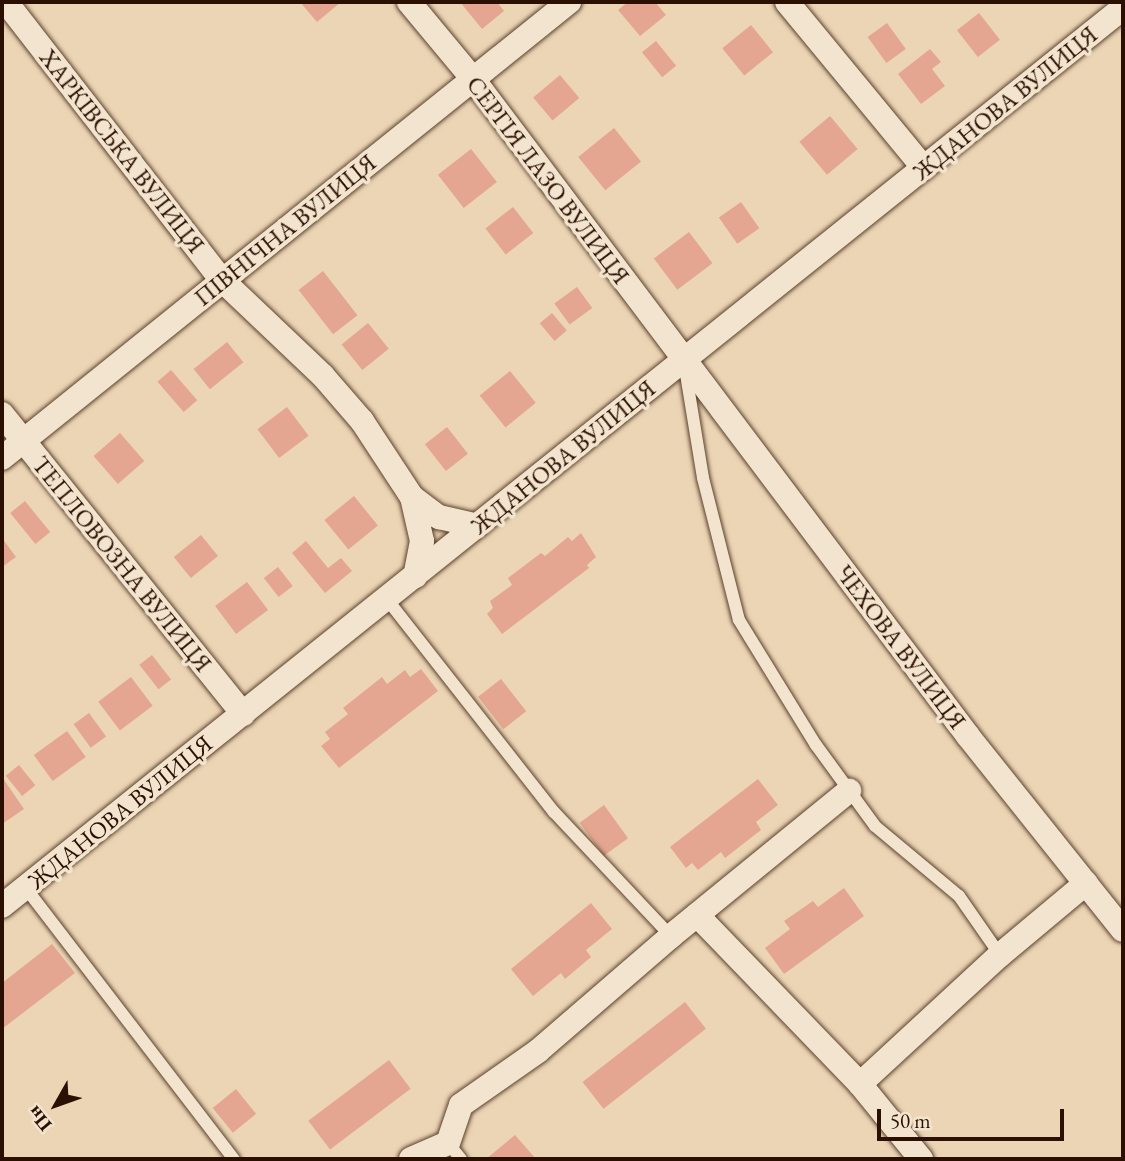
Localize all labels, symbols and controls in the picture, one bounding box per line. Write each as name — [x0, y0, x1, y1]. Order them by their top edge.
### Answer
street label: ЖДАНОВА ВУЛИЦЯ — [907, 20, 1103, 186]
street label: ХАРКІВСЬКА ВУЛИЦЯ — [33, 43, 211, 259]
street label: СЕРГІЯ ЛАЗО ВУЛИЦЯ — [460, 70, 636, 290]
street label: ПІВНІЧНА ВУЛИЦЯ — [188, 148, 382, 312]
street label: ЖДАНОВА ВУЛИЦЯ — [465, 374, 661, 540]
street label: ТЕПЛОВОЗНА ВУЛИЦЯ — [26, 450, 218, 678]
street label: ЧЕХОВА ВУЛИЦЯ — [830, 559, 972, 735]
street label: ЖДАНОВА ВУЛИЦЯ — [22, 729, 218, 895]
north arrow — [21, 1070, 91, 1140]
scale bar — [880, 1094, 1067, 1138]
text: Пн — [22, 1101, 57, 1137]
text: 50 m — [890, 1107, 931, 1134]

